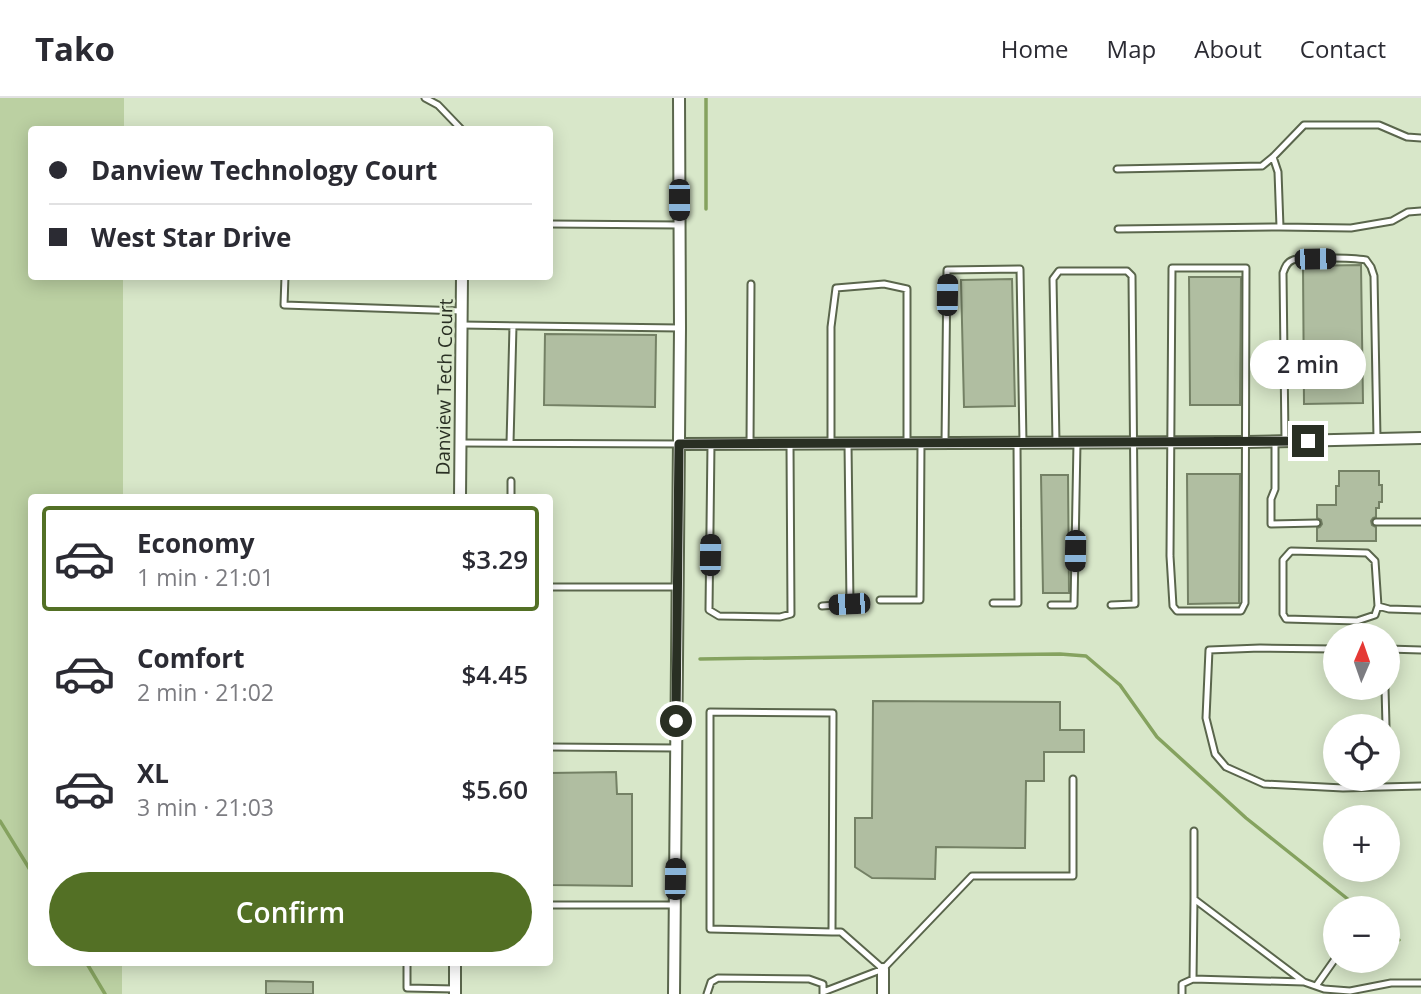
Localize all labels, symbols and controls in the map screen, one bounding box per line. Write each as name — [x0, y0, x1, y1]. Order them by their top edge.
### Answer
text: Tako — [35, 26, 115, 71]
text: Home — [1001, 32, 1069, 65]
text: Map — [1107, 32, 1156, 65]
text: About — [1194, 32, 1262, 65]
text: Contact — [1300, 32, 1386, 65]
text: Danview Technology Court — [91, 152, 437, 188]
car — [669, 179, 690, 221]
text: West Star Drive — [91, 219, 291, 255]
car — [1294, 248, 1337, 270]
car — [937, 274, 958, 316]
street label: Danview Tech Court — [429, 298, 459, 476]
callout: 2 min — [1250, 340, 1366, 388]
text: 2 min — [1277, 348, 1339, 380]
route end — [1292, 425, 1324, 457]
text: Economy — [137, 525, 255, 561]
icon: car — [53, 527, 116, 590]
car — [1065, 530, 1086, 572]
car — [700, 534, 721, 576]
text: $3.29 — [461, 541, 528, 577]
text: 1 min · 21:01 — [137, 561, 274, 593]
car — [828, 592, 871, 616]
north arrow — [1323, 623, 1400, 700]
map controls — [1323, 623, 1400, 973]
text: Comfort — [137, 640, 244, 676]
icon: car — [53, 642, 116, 705]
text: $4.45 — [461, 656, 528, 692]
text: 2 min · 21:02 — [137, 676, 274, 708]
route start — [660, 705, 692, 737]
button: locate — [1323, 714, 1400, 791]
text: XL — [137, 755, 169, 791]
icon: car — [53, 757, 116, 820]
text: $5.60 — [461, 771, 528, 807]
text: 3 min · 21:03 — [137, 791, 274, 823]
button: + — [1323, 805, 1400, 882]
car — [665, 858, 686, 900]
button: Confirm — [49, 872, 532, 952]
button: − — [1323, 896, 1400, 973]

